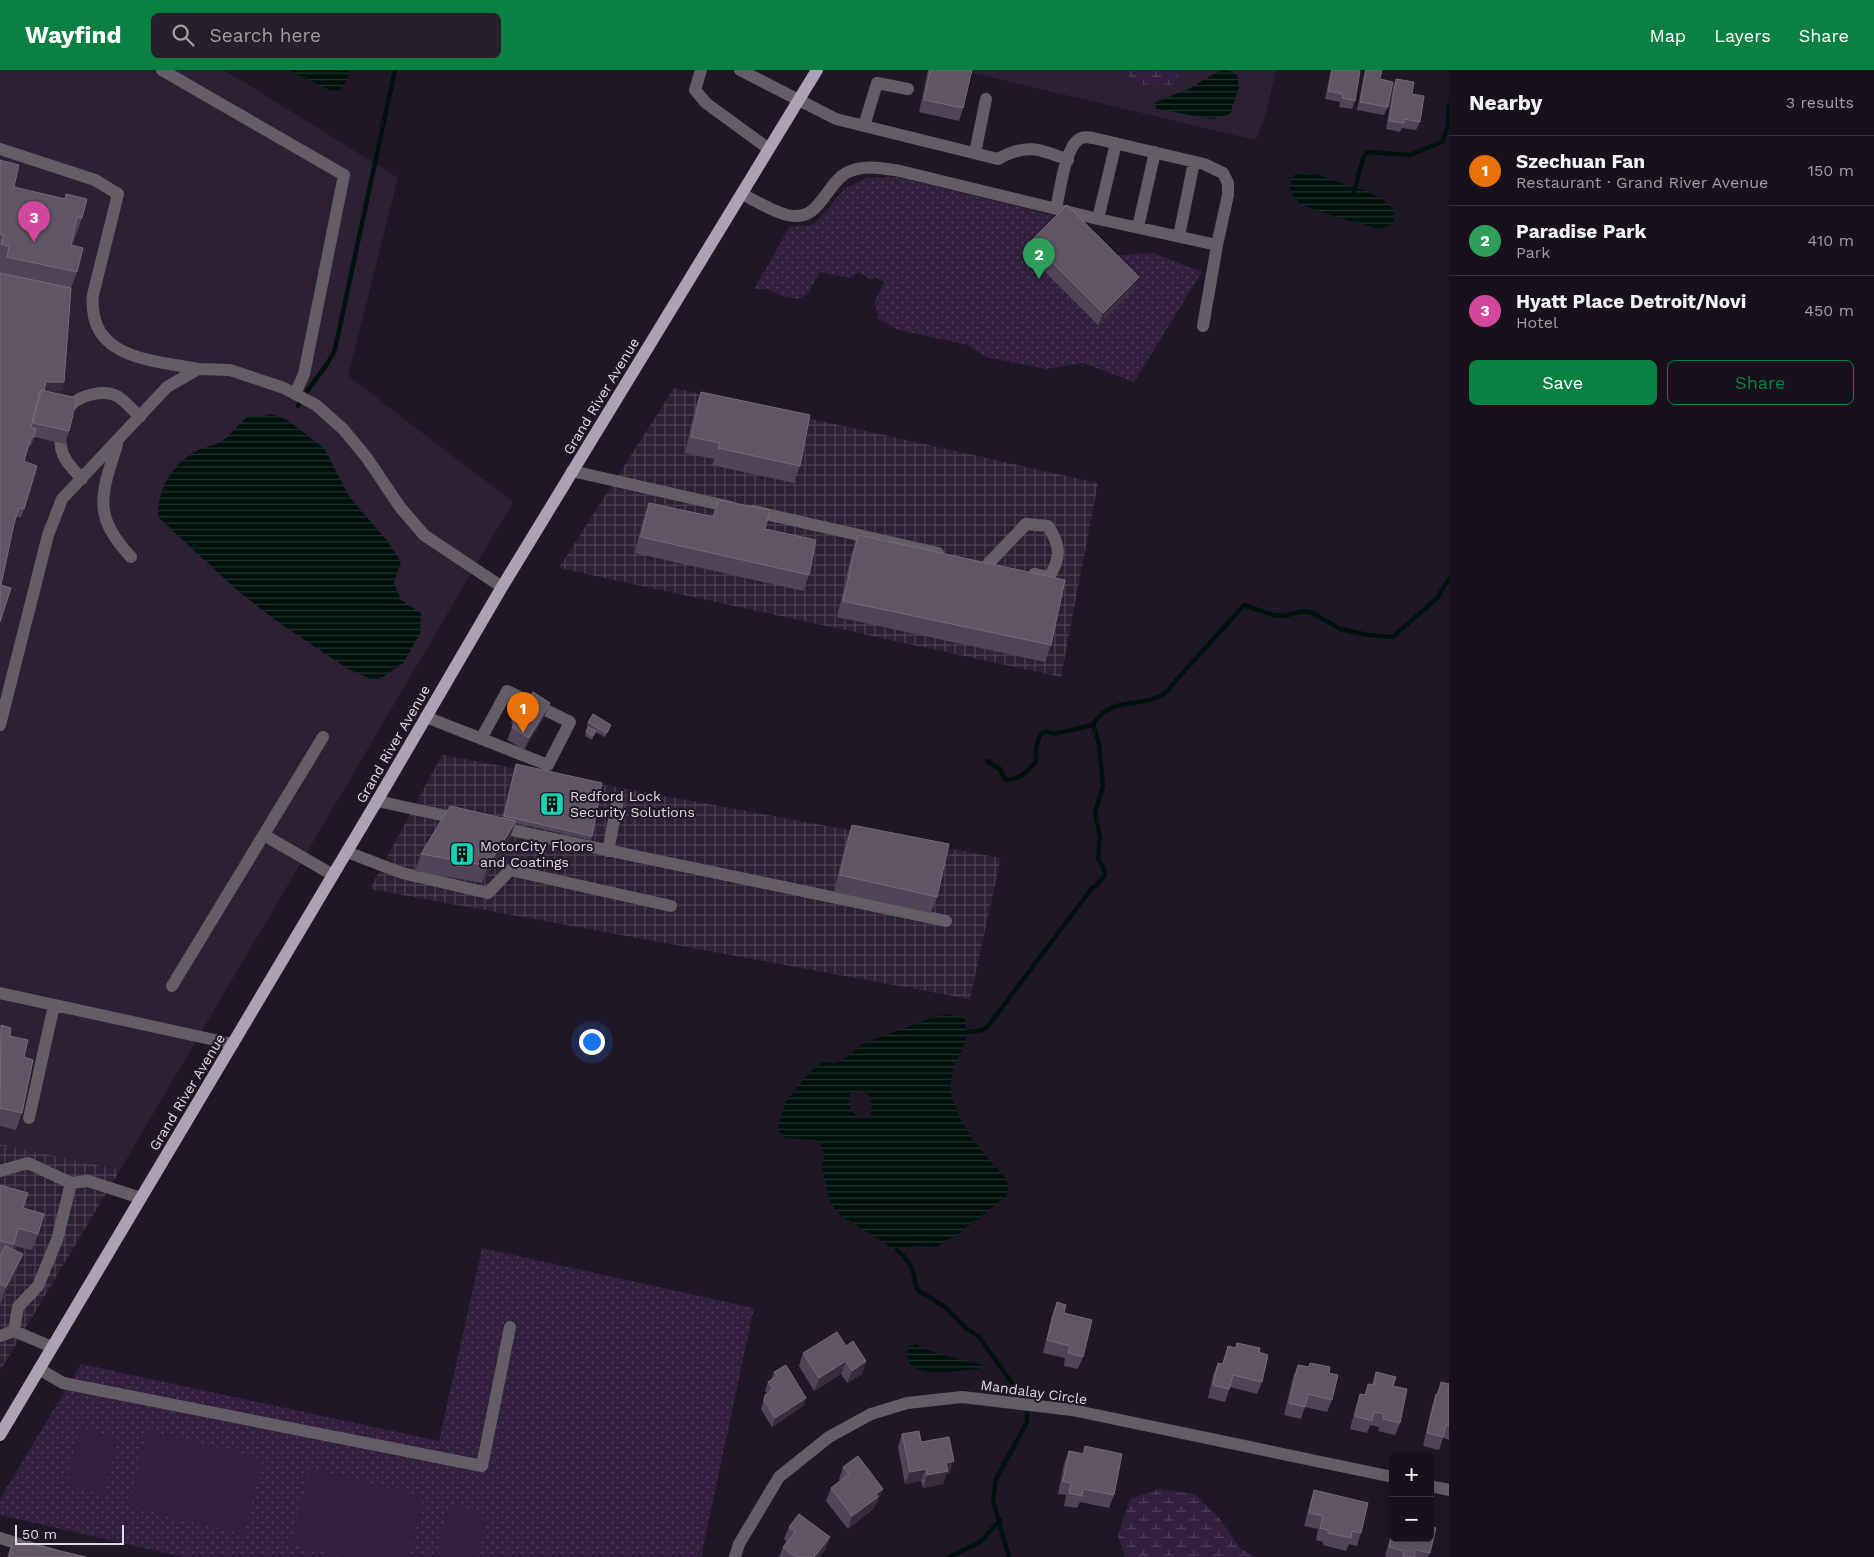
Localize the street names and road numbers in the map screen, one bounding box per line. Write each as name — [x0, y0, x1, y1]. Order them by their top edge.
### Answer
street label: Grand River Avenue — [560, 335, 642, 457]
street label: Grand River Avenue — [353, 682, 433, 806]
street label: Grand River Avenue — [146, 1031, 228, 1153]
street label: Mandalay Circle — [980, 1377, 1088, 1407]

